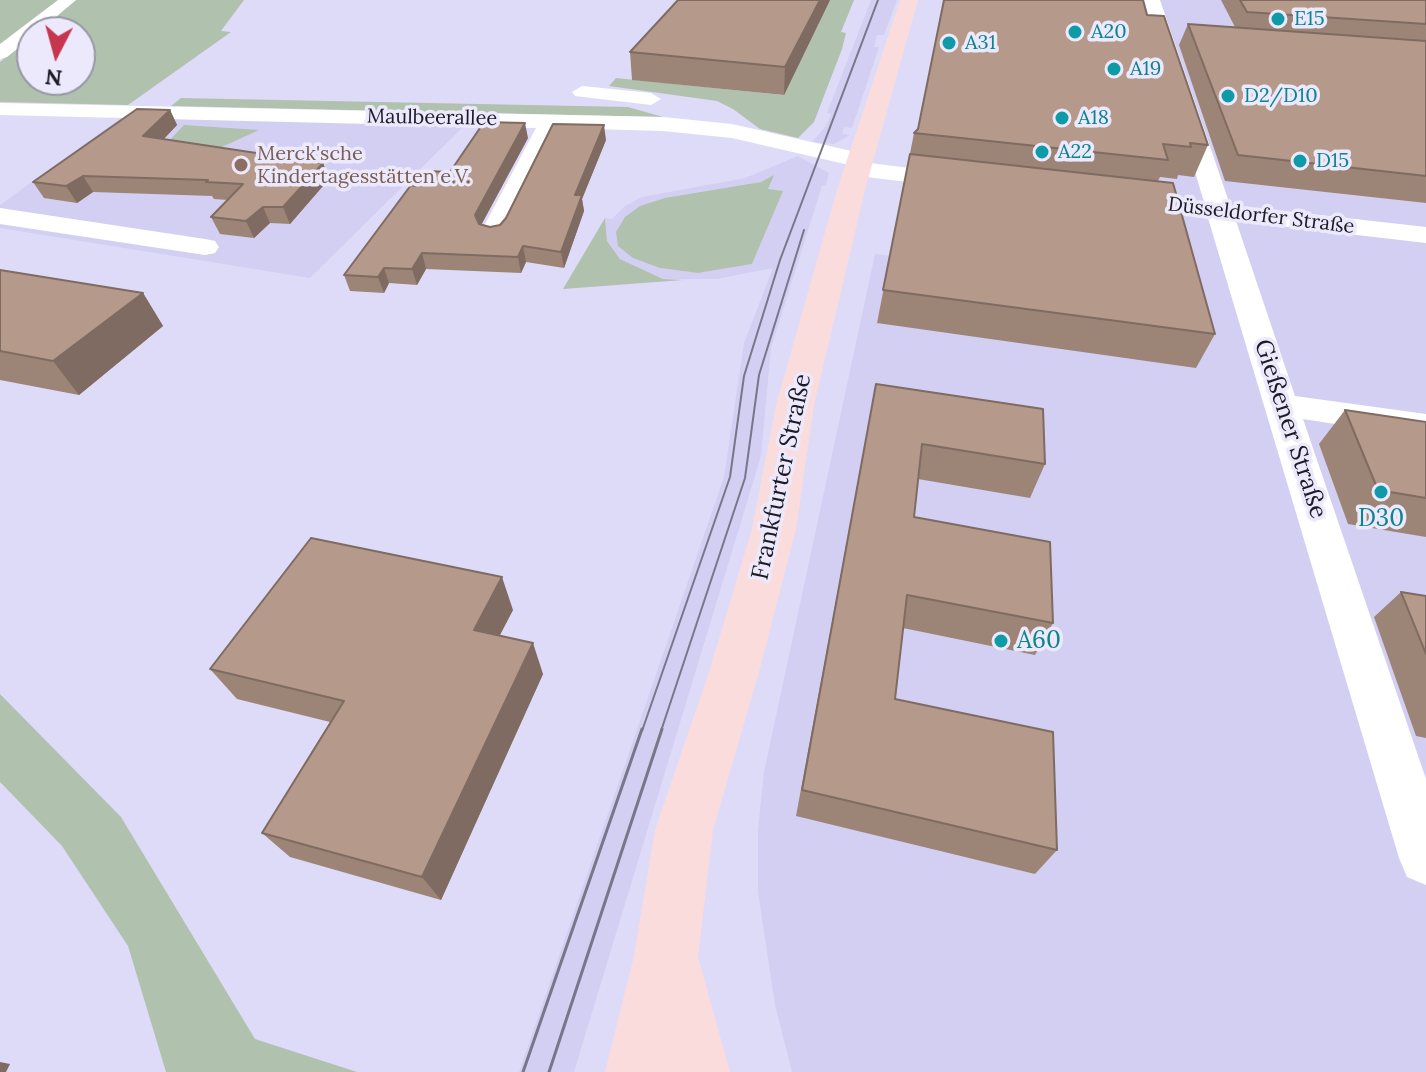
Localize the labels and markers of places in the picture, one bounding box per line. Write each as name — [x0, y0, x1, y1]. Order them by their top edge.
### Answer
place label: E15 — [1294, 7, 1325, 31]
marker: E15 — [1269, 10, 1287, 28]
place label: A20 — [1091, 20, 1127, 44]
marker: A20 — [1066, 23, 1084, 41]
place label: A31 — [965, 31, 996, 55]
marker: A31 — [940, 34, 958, 52]
place label: A19 — [1130, 57, 1161, 81]
marker: A19 — [1105, 60, 1123, 78]
place label: D2/D10 — [1244, 84, 1318, 108]
marker: D2/D10 — [1219, 87, 1237, 105]
place label: A18 — [1078, 106, 1109, 130]
marker: A18 — [1053, 109, 1071, 127]
place label: A22 — [1058, 140, 1092, 164]
place label: Merck'sche Kindertagesstätten e.V. — [257, 142, 471, 189]
marker: A22 — [1033, 143, 1051, 161]
place label: D15 — [1316, 149, 1349, 173]
marker: D15 — [1291, 152, 1309, 170]
marker: Merck'sche Kindertagesstätten e.V. — [232, 156, 250, 174]
marker: D30 — [1372, 483, 1390, 501]
place label: D30 — [1358, 505, 1404, 533]
place label: A60 — [1017, 627, 1061, 655]
marker: A60 — [992, 632, 1010, 650]

